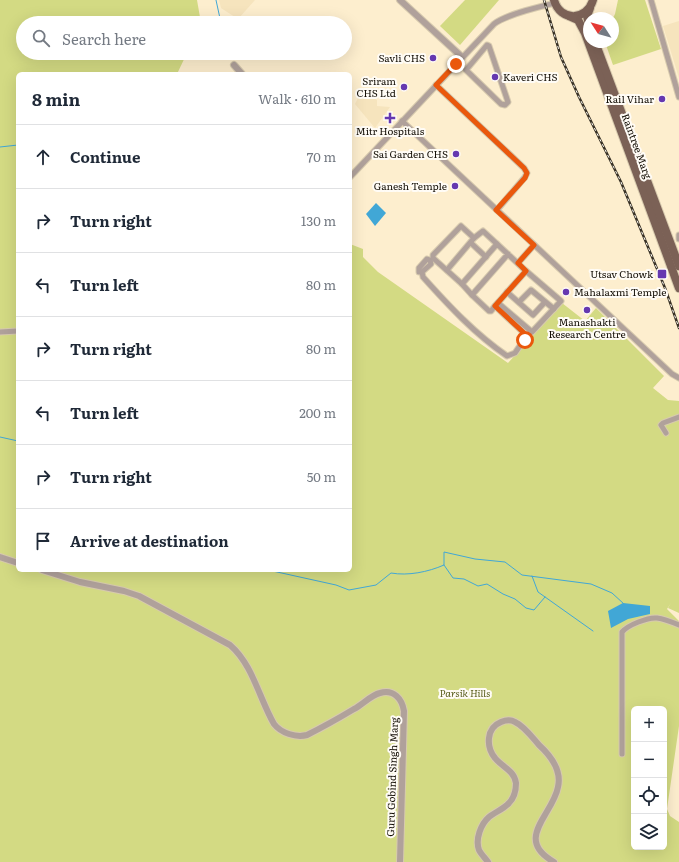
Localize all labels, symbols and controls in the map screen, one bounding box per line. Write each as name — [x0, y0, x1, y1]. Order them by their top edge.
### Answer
north arrow — [583, 12, 619, 48]
search box — [16, 16, 352, 60]
icon: search — [30, 27, 52, 49]
text: Search here — [62, 27, 146, 50]
place label: Savli CHS — [378, 50, 425, 65]
marker: Savli CHS — [428, 53, 438, 63]
route end — [447, 55, 465, 73]
place label: Kaveri CHS — [503, 69, 558, 84]
marker: Kaveri CHS — [490, 72, 500, 82]
place label: Sriram CHS Ltd — [356, 73, 396, 100]
marker: Sriram CHS Ltd — [399, 82, 409, 92]
text: 8 min — [32, 86, 80, 111]
text: Walk · 610 m — [258, 89, 336, 108]
place label: Rail Vihar — [606, 91, 654, 106]
marker: Rail Vihar — [657, 94, 667, 104]
street label: Raintree Marg — [619, 111, 656, 181]
marker: Mitr Hospitals — [384, 112, 396, 124]
place label: Mitr Hospitals — [356, 123, 425, 138]
text: Continue — [70, 145, 140, 168]
icon: ahead — [32, 146, 54, 168]
place label: Sai Garden CHS — [373, 146, 448, 161]
text: 70 m — [307, 147, 336, 166]
marker: Sai Garden CHS — [451, 149, 461, 159]
place label: Ganesh Temple — [374, 178, 447, 193]
marker: Ganesh Temple — [450, 181, 460, 191]
text: Turn right — [70, 209, 152, 232]
icon: right — [32, 210, 54, 232]
text: 130 m — [301, 211, 336, 230]
place label: Utsav Chowk — [590, 266, 654, 281]
marker: Utsav Chowk — [656, 268, 668, 280]
text: Turn left — [70, 273, 139, 296]
icon: left — [32, 274, 54, 296]
text: 80 m — [306, 275, 336, 294]
place label: Mahalaxmi Temple — [574, 284, 667, 299]
marker: Mahalaxmi Temple — [561, 287, 571, 297]
marker: Manashakti Research Centre — [582, 305, 592, 315]
place label: Manashakti Research Centre — [548, 314, 626, 341]
route start — [516, 331, 534, 349]
text: Turn right — [70, 337, 152, 360]
icon: right — [32, 338, 54, 360]
text: 80 m — [306, 339, 336, 358]
text: Turn left — [70, 401, 139, 424]
icon: left — [32, 402, 54, 424]
text: 200 m — [299, 403, 336, 422]
text: Turn right — [70, 465, 152, 488]
icon: right — [32, 466, 54, 488]
text: 50 m — [307, 467, 336, 486]
text: Arrive at destination — [70, 529, 229, 552]
icon: arrive — [32, 530, 54, 552]
park label: Parsik Hills — [440, 685, 490, 700]
map controls — [631, 706, 667, 850]
button: + — [631, 706, 667, 742]
street label: Guru Gobind Singh Marg — [382, 717, 401, 837]
button: − — [631, 742, 667, 778]
button: locate — [631, 778, 667, 814]
button: layers — [631, 814, 667, 850]

